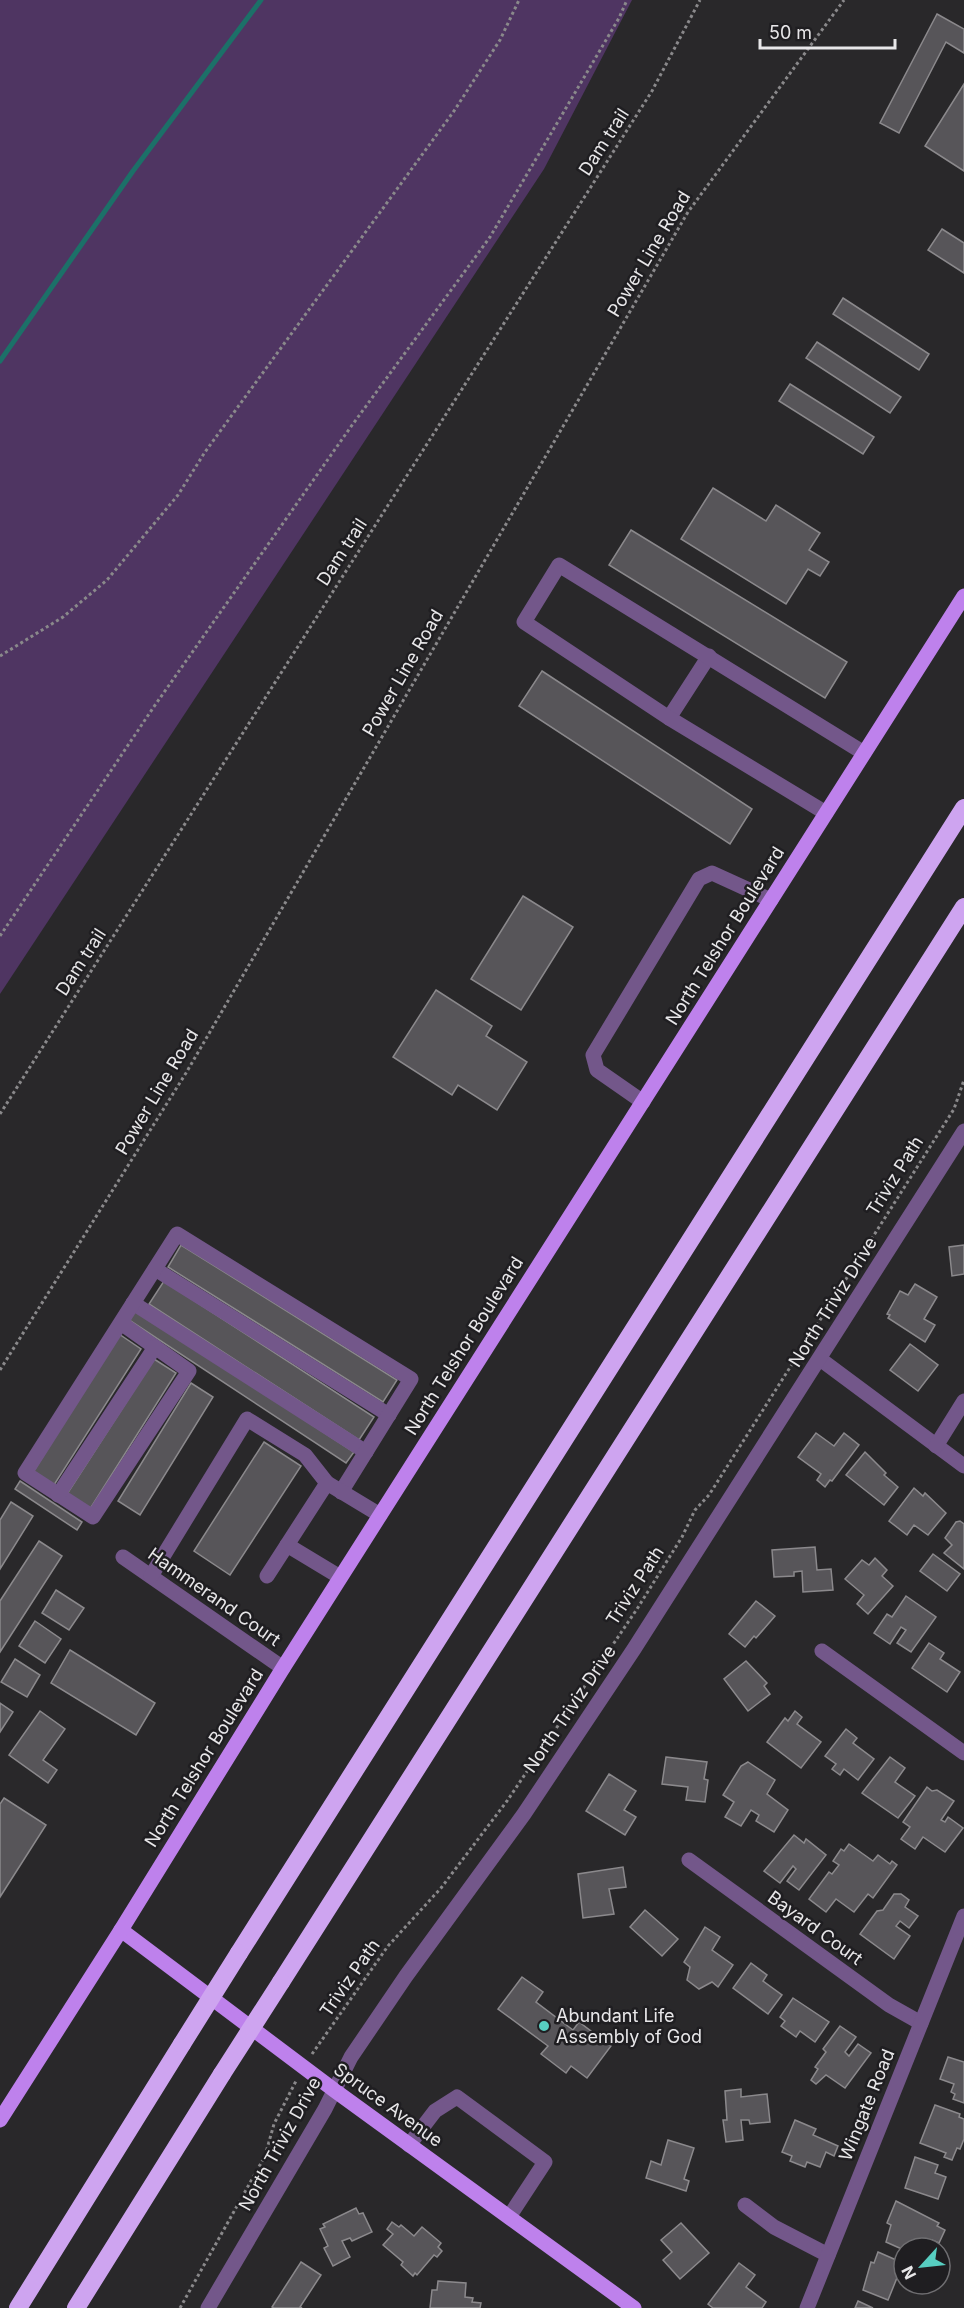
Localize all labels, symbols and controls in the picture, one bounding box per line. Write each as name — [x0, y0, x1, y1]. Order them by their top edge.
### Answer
scale bar — [760, 12, 895, 50]
text: 50 m — [769, 22, 812, 43]
street label: Dam trail — [574, 104, 633, 179]
street label: Power Line Road — [603, 187, 694, 320]
street label: Dam trail — [312, 514, 371, 589]
street label: Power Line Road — [358, 606, 447, 740]
street label: North Telshor Boulevard — [661, 843, 788, 1029]
street label: Dam trail — [51, 924, 110, 999]
street label: Power Line Road — [111, 1025, 202, 1158]
street label: Triviz Path — [862, 1132, 927, 1219]
street label: North Triviz Drive — [784, 1233, 881, 1371]
street label: North Telshor Boulevard — [400, 1253, 527, 1439]
street label: Triviz Path — [601, 1542, 668, 1629]
street label: Hammerand Court — [144, 1543, 285, 1650]
street label: North Triviz Drive — [519, 1641, 620, 1776]
street label: North Telshor Boulevard — [140, 1665, 267, 1851]
street label: Bayard Court — [764, 1886, 867, 1969]
street label: Triviz Path — [315, 1935, 384, 2020]
place label: Abundant Life Assembly of God — [556, 2005, 702, 2047]
marker: Abundant Life Assembly of God — [537, 2019, 551, 2033]
street label: Wingate Road — [835, 2046, 898, 2164]
street label: Spruce Avenue — [330, 2058, 447, 2151]
street label: North Triviz Drive — [234, 2073, 325, 2214]
north arrow — [892, 2236, 952, 2296]
text: N — [897, 2263, 920, 2283]

